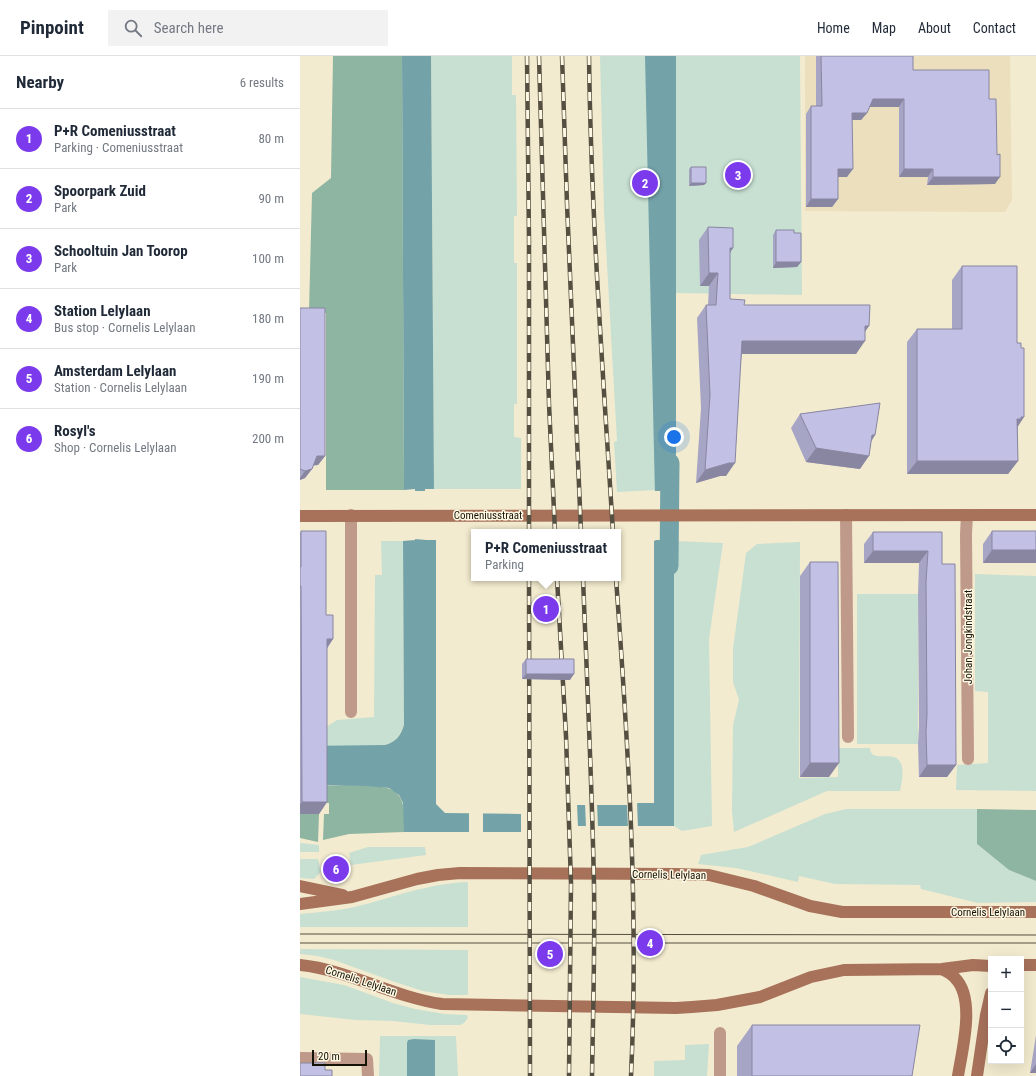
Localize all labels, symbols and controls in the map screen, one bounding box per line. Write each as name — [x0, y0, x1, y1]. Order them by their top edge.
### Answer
search box — [108, 10, 388, 46]
text: Pinpoint — [20, 16, 84, 39]
icon: search — [122, 17, 144, 39]
text: Search here — [154, 19, 224, 37]
text: Home — [817, 20, 850, 36]
text: Map — [872, 20, 896, 36]
text: About — [918, 20, 951, 36]
text: Contact — [973, 20, 1016, 36]
text: Nearby — [16, 72, 64, 92]
text: 6 results — [240, 75, 284, 90]
text: P+R Comeniusstraat — [54, 122, 176, 140]
text: 1 — [26, 131, 32, 146]
text: 80 m — [258, 131, 284, 146]
text: Parking · Comeniusstraat — [54, 140, 183, 155]
pin: 3 — [725, 160, 751, 190]
pin: 2 — [632, 168, 658, 198]
text: Spoorpark Zuid — [54, 182, 146, 200]
text: 2 — [26, 191, 32, 206]
text: 90 m — [258, 191, 284, 206]
text: Park — [54, 200, 77, 215]
text: Schooltuin Jan Toorop — [54, 242, 188, 260]
text: 3 — [26, 251, 32, 266]
text: 100 m — [252, 251, 284, 266]
text: Park — [54, 260, 77, 275]
text: Station Lelylaan — [54, 302, 151, 320]
text: 4 — [26, 311, 32, 326]
text: 180 m — [252, 311, 284, 326]
text: Bus stop · Cornelis Lelylaan — [54, 320, 196, 335]
text: Amsterdam Lelylaan — [54, 362, 176, 380]
text: 5 — [26, 371, 32, 386]
text: 190 m — [252, 371, 284, 386]
text: Station · Cornelis Lelylaan — [54, 380, 187, 395]
text: Rosyl's — [54, 422, 96, 440]
your location — [664, 427, 684, 447]
text: 6 — [26, 431, 32, 446]
text: 200 m — [252, 431, 284, 446]
text: Shop · Cornelis Lelylaan — [54, 440, 177, 455]
street label: Comeniusstraat — [454, 509, 522, 522]
popup — [471, 529, 621, 581]
text: P+R Comeniusstraat — [485, 539, 607, 557]
text: Parking — [485, 557, 524, 572]
street label: Johan Jongkindstraat — [962, 590, 975, 684]
pin: 1 — [533, 594, 559, 624]
pin: 6 — [323, 854, 349, 884]
street label: Cornelis Lelylaan — [632, 868, 706, 882]
street label: Cornelis Lelylaan — [951, 906, 1025, 919]
pin: 4 — [637, 928, 663, 958]
pin: 5 — [537, 939, 563, 969]
map controls — [988, 956, 1024, 1064]
button: + — [988, 956, 1024, 992]
street label: Cornelis Lelylaan — [324, 963, 398, 999]
button: − — [988, 992, 1024, 1028]
button: locate — [988, 1028, 1024, 1064]
scale bar — [312, 1048, 367, 1067]
text: 20 m — [318, 1050, 340, 1063]

